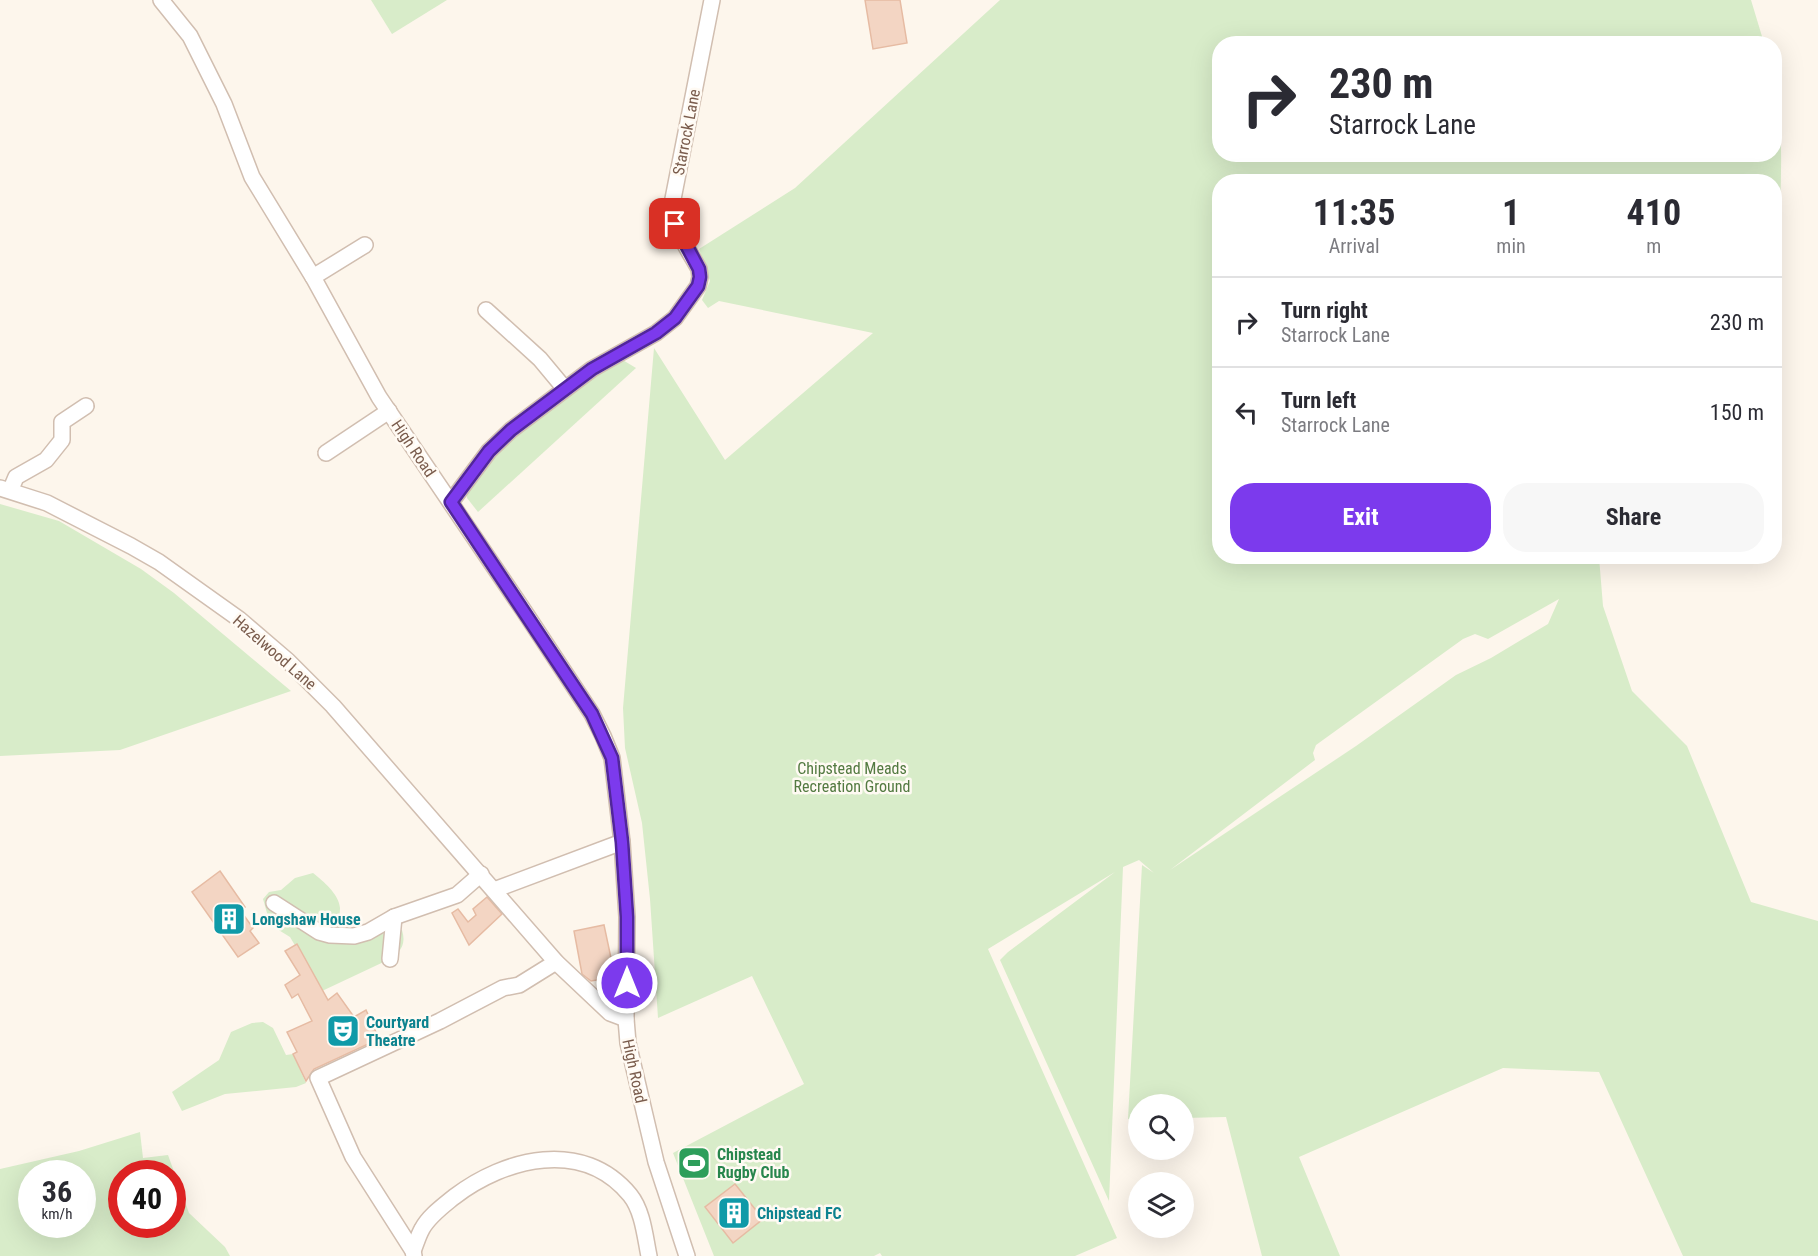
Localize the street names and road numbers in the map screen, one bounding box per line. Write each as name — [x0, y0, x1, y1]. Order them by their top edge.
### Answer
street label: Starrock Lane — [669, 88, 704, 177]
street label: High Road — [388, 416, 440, 481]
street label: Hazelwood Lane — [229, 611, 320, 694]
street label: High Road — [618, 1037, 651, 1105]

